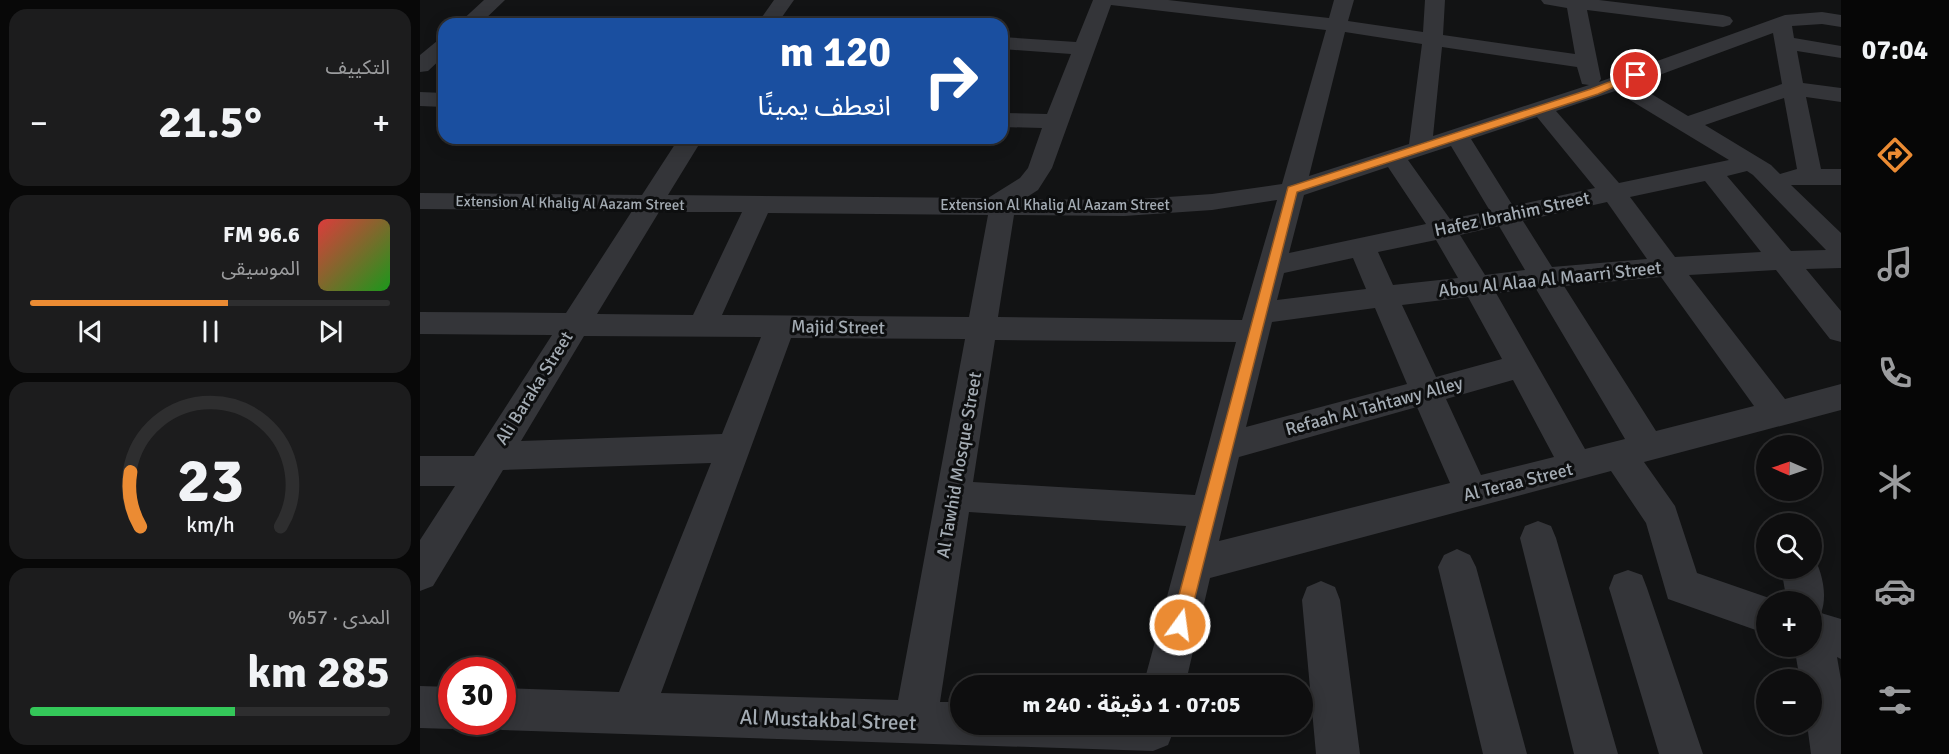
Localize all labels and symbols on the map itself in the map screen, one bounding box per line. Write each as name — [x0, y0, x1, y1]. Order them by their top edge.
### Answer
pin — [1610, 49, 1661, 100]
street label: Hafez Ibrahim Street — [1432, 187, 1592, 241]
street label: Extension Al Khalig Al Aazam Street — [455, 192, 685, 214]
street label: Extension Al Khalig Al Aazam Street — [940, 196, 1170, 214]
street label: Abou Al Alaa Al Maarri Street — [1437, 256, 1663, 302]
street label: Majid Street — [791, 315, 885, 339]
street label: Ali Baraka Street — [490, 327, 578, 449]
street label: Al Tawhid Mosque Street — [932, 370, 986, 560]
street label: Refaah Al Tahtawy Alley — [1283, 372, 1466, 440]
north arrow — [1756, 435, 1822, 501]
street label: Al Teraa Street — [1461, 458, 1575, 506]
position arrow — [1148, 593, 1212, 657]
speed limit sign: 30 — [438, 657, 516, 735]
street label: Al Mustakbal Street — [739, 704, 917, 736]

